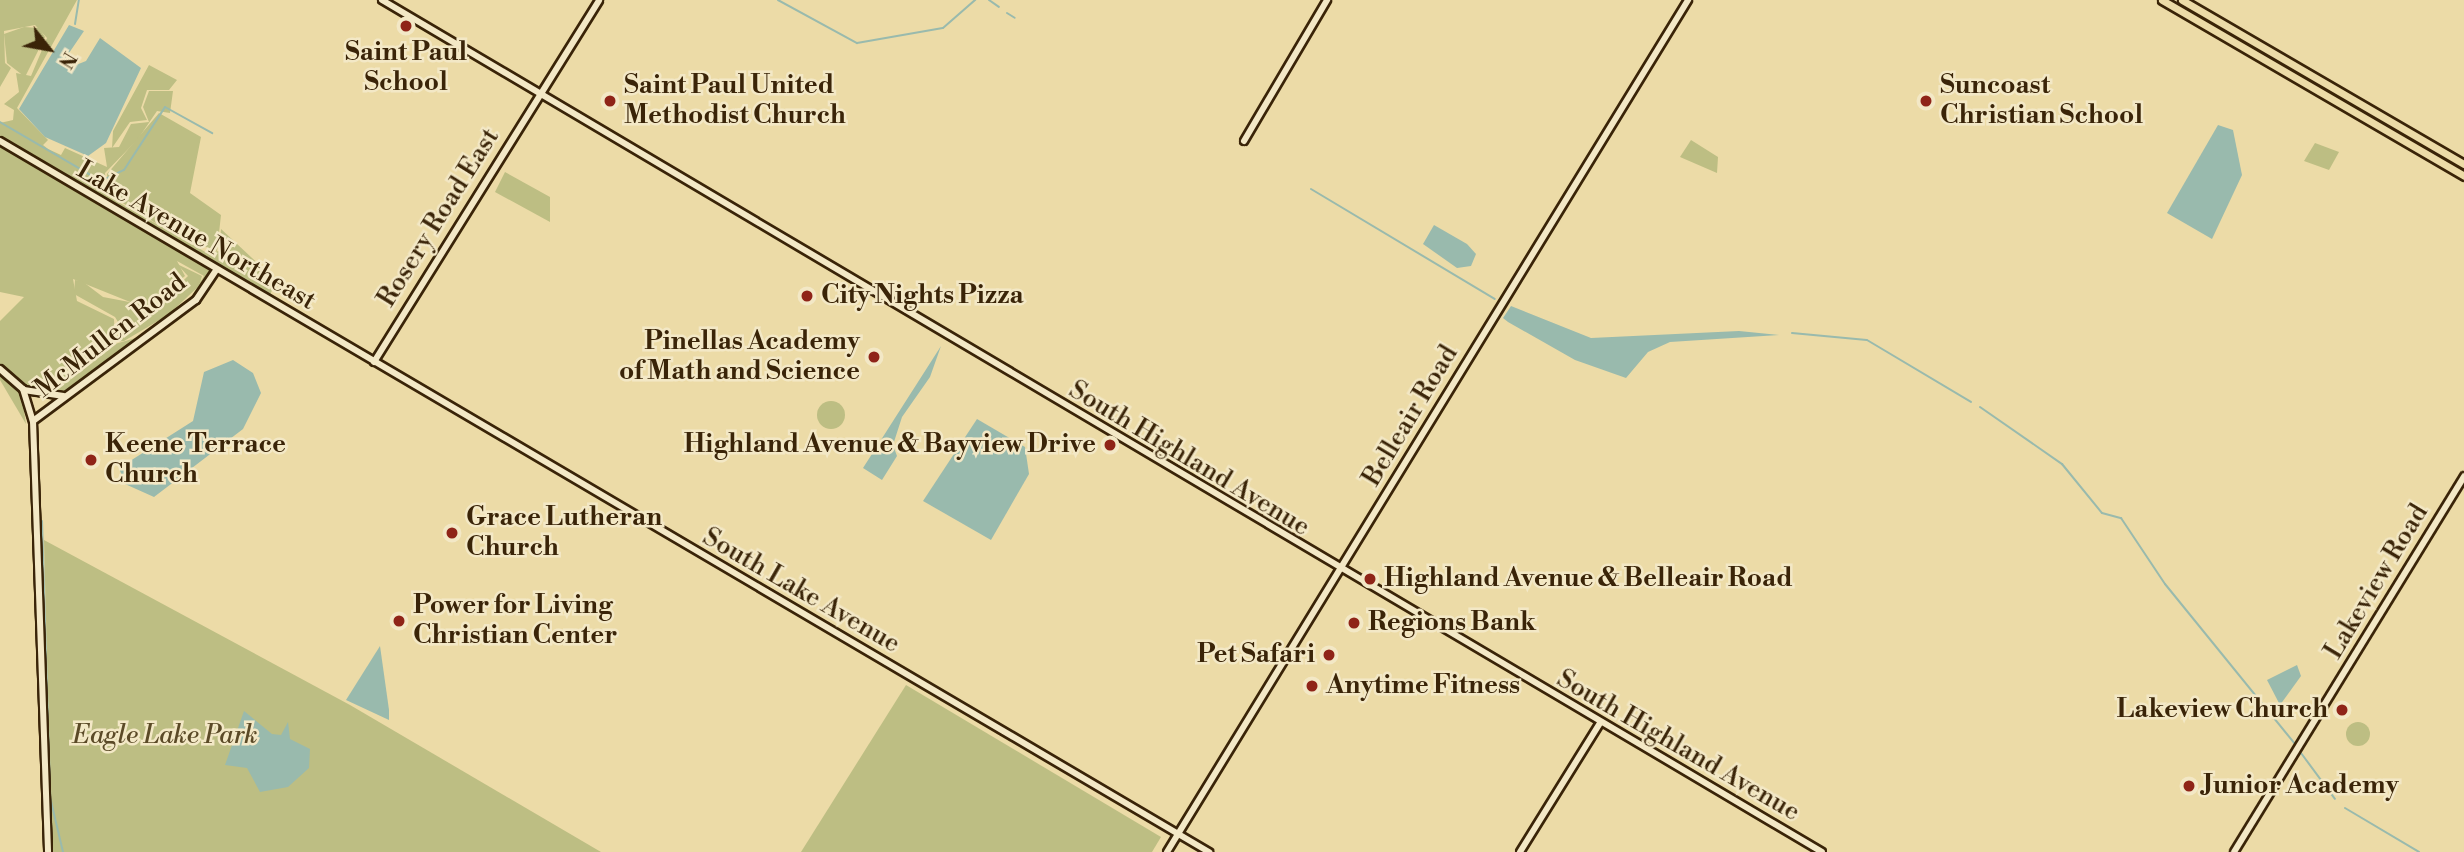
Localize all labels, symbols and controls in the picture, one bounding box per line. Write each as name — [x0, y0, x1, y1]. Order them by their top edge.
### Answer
north arrow — [14, 14, 84, 84]
marker: Saint Paul School — [398, 18, 414, 34]
place label: Saint Paul School — [345, 37, 467, 98]
text: N — [53, 47, 81, 72]
place label: Saint Paul United Methodist Church — [624, 70, 846, 132]
place label: Suncoast Christian School — [1940, 70, 2143, 132]
marker: Saint Paul United Methodist Church — [602, 93, 618, 109]
marker: Suncoast Christian School — [1918, 93, 1934, 109]
street label: Rosery Road East — [372, 123, 506, 313]
street label: Lake Avenue Northeast — [71, 155, 321, 317]
street label: McMullen Road — [29, 267, 193, 405]
place label: City Nights Pizza — [821, 280, 1024, 312]
marker: City Nights Pizza — [799, 288, 815, 304]
place label: Pinellas Academy of Math and Science — [619, 326, 860, 388]
street label: Belleair Road — [1357, 340, 1465, 492]
marker: Pinellas Academy of Math and Science — [866, 349, 882, 365]
street label: South Highland Avenue — [1063, 375, 1315, 543]
place label: Keene Terrace Church — [105, 429, 286, 490]
place label: Highland Avenue & Bayview Drive — [684, 429, 1096, 461]
marker: Highland Avenue & Bayview Drive — [1102, 437, 1118, 453]
marker: Keene Terrace Church — [83, 452, 99, 468]
street label: Lakeview Road — [2319, 499, 2435, 665]
place label: Grace Lutheran Church — [466, 502, 662, 564]
street label: South Lake Avenue — [697, 522, 905, 660]
marker: Grace Lutheran Church — [444, 525, 460, 541]
place label: Highland Avenue & Belleair Road — [1384, 563, 1793, 595]
marker: Highland Avenue & Belleair Road — [1362, 571, 1378, 587]
place label: Power for Living Christian Center — [413, 590, 617, 652]
place label: Regions Bank — [1368, 607, 1536, 639]
marker: Power for Living Christian Center — [391, 613, 407, 629]
marker: Regions Bank — [1346, 615, 1362, 631]
place label: Pet Safari — [1197, 639, 1315, 671]
marker: Pet Safari — [1321, 647, 1337, 663]
street label: South Highland Avenue — [1551, 664, 1805, 828]
place label: Anytime Fitness — [1326, 670, 1520, 702]
marker: Anytime Fitness — [1304, 678, 1320, 694]
place label: Lakeview Church — [2117, 694, 2328, 726]
marker: Lakeview Church — [2334, 702, 2350, 718]
park label: Eagle Lake Park — [72, 720, 258, 752]
place label: Junior Academy — [2203, 770, 2399, 802]
marker: Junior Academy — [2181, 778, 2197, 794]

